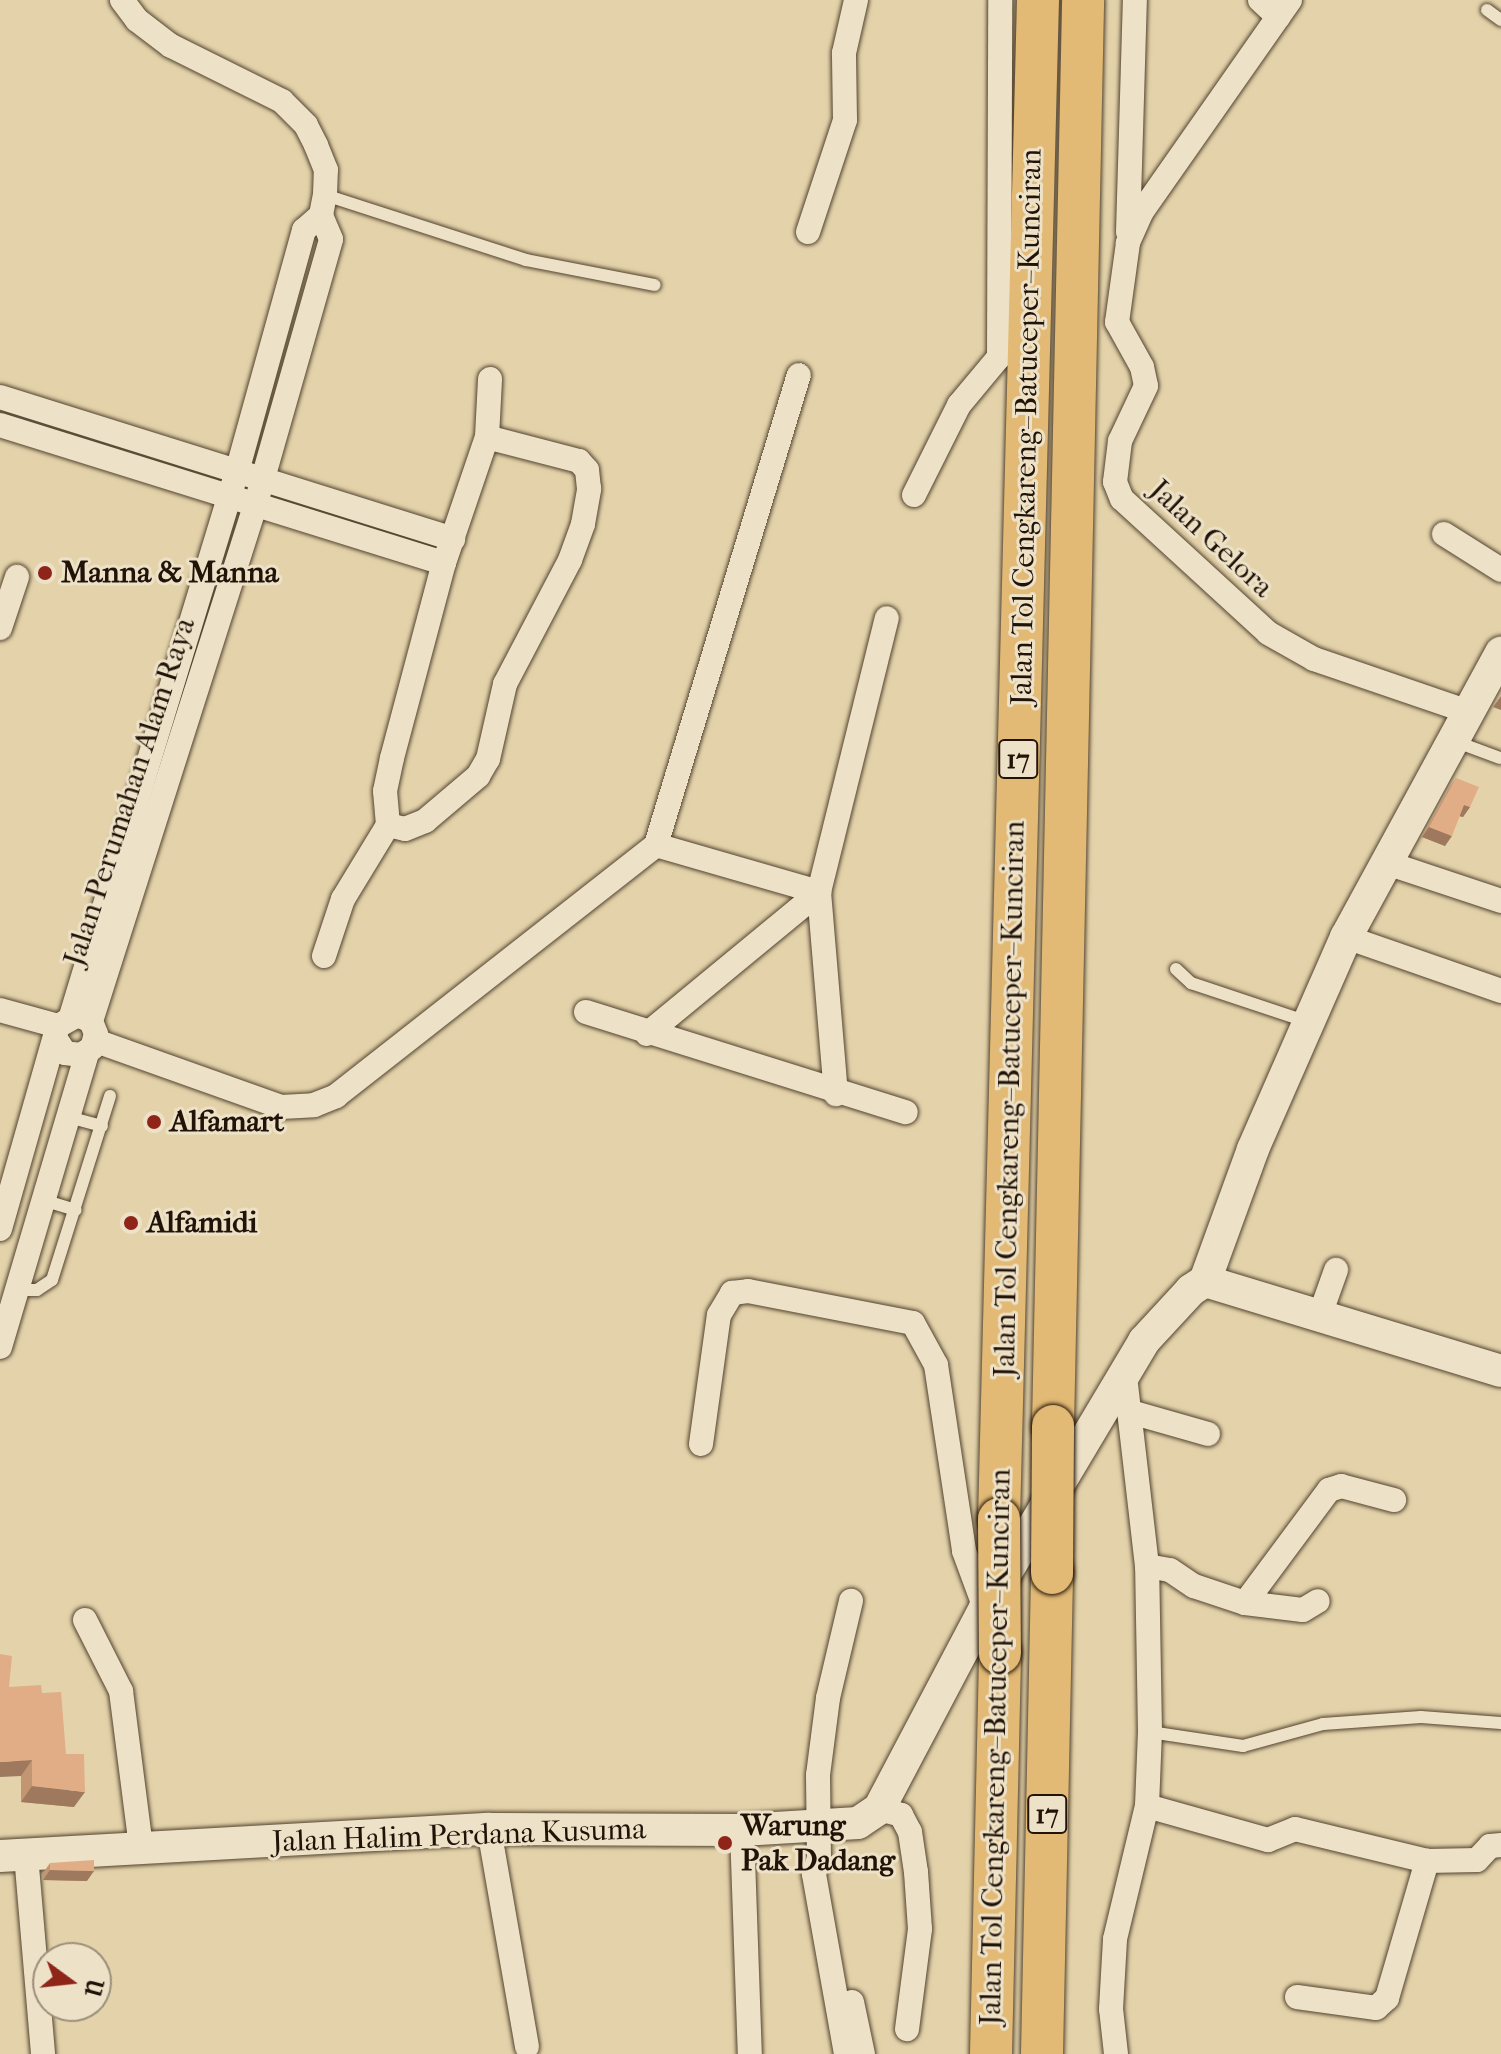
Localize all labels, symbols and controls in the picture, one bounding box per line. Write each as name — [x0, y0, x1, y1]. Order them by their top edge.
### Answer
street label: Jalan Tol Cengkareng–Batuceper–Kunciran — [1004, 148, 1050, 706]
street label: Jalan Gelora — [1142, 473, 1280, 605]
place label: Manna & Manna — [61, 555, 279, 591]
marker: Manna & Manna — [36, 564, 54, 582]
street label: Jalan Perumahan Alam Raya — [57, 613, 203, 971]
road number: 17 — [998, 735, 1038, 783]
street label: Jalan Tol Cengkareng–Batuceper–Kunciran — [987, 820, 1033, 1378]
place label: Alfamart — [170, 1104, 284, 1140]
marker: Alfamart — [145, 1113, 163, 1131]
place label: Alfamidi — [147, 1205, 257, 1241]
marker: Alfamidi — [122, 1214, 140, 1232]
street label: Jalan Tol Cengkareng–Batuceper–Kunciran — [973, 1468, 1019, 2026]
road number: 17 — [1027, 1790, 1067, 1838]
place label: Warung Pak Dadang — [741, 1808, 895, 1878]
street label: Jalan Halim Perdana Kusuma — [271, 1811, 647, 1861]
marker: Warung Pak Dadang — [716, 1834, 734, 1852]
north arrow — [32, 1942, 112, 2022]
text: U — [78, 1976, 108, 1999]

